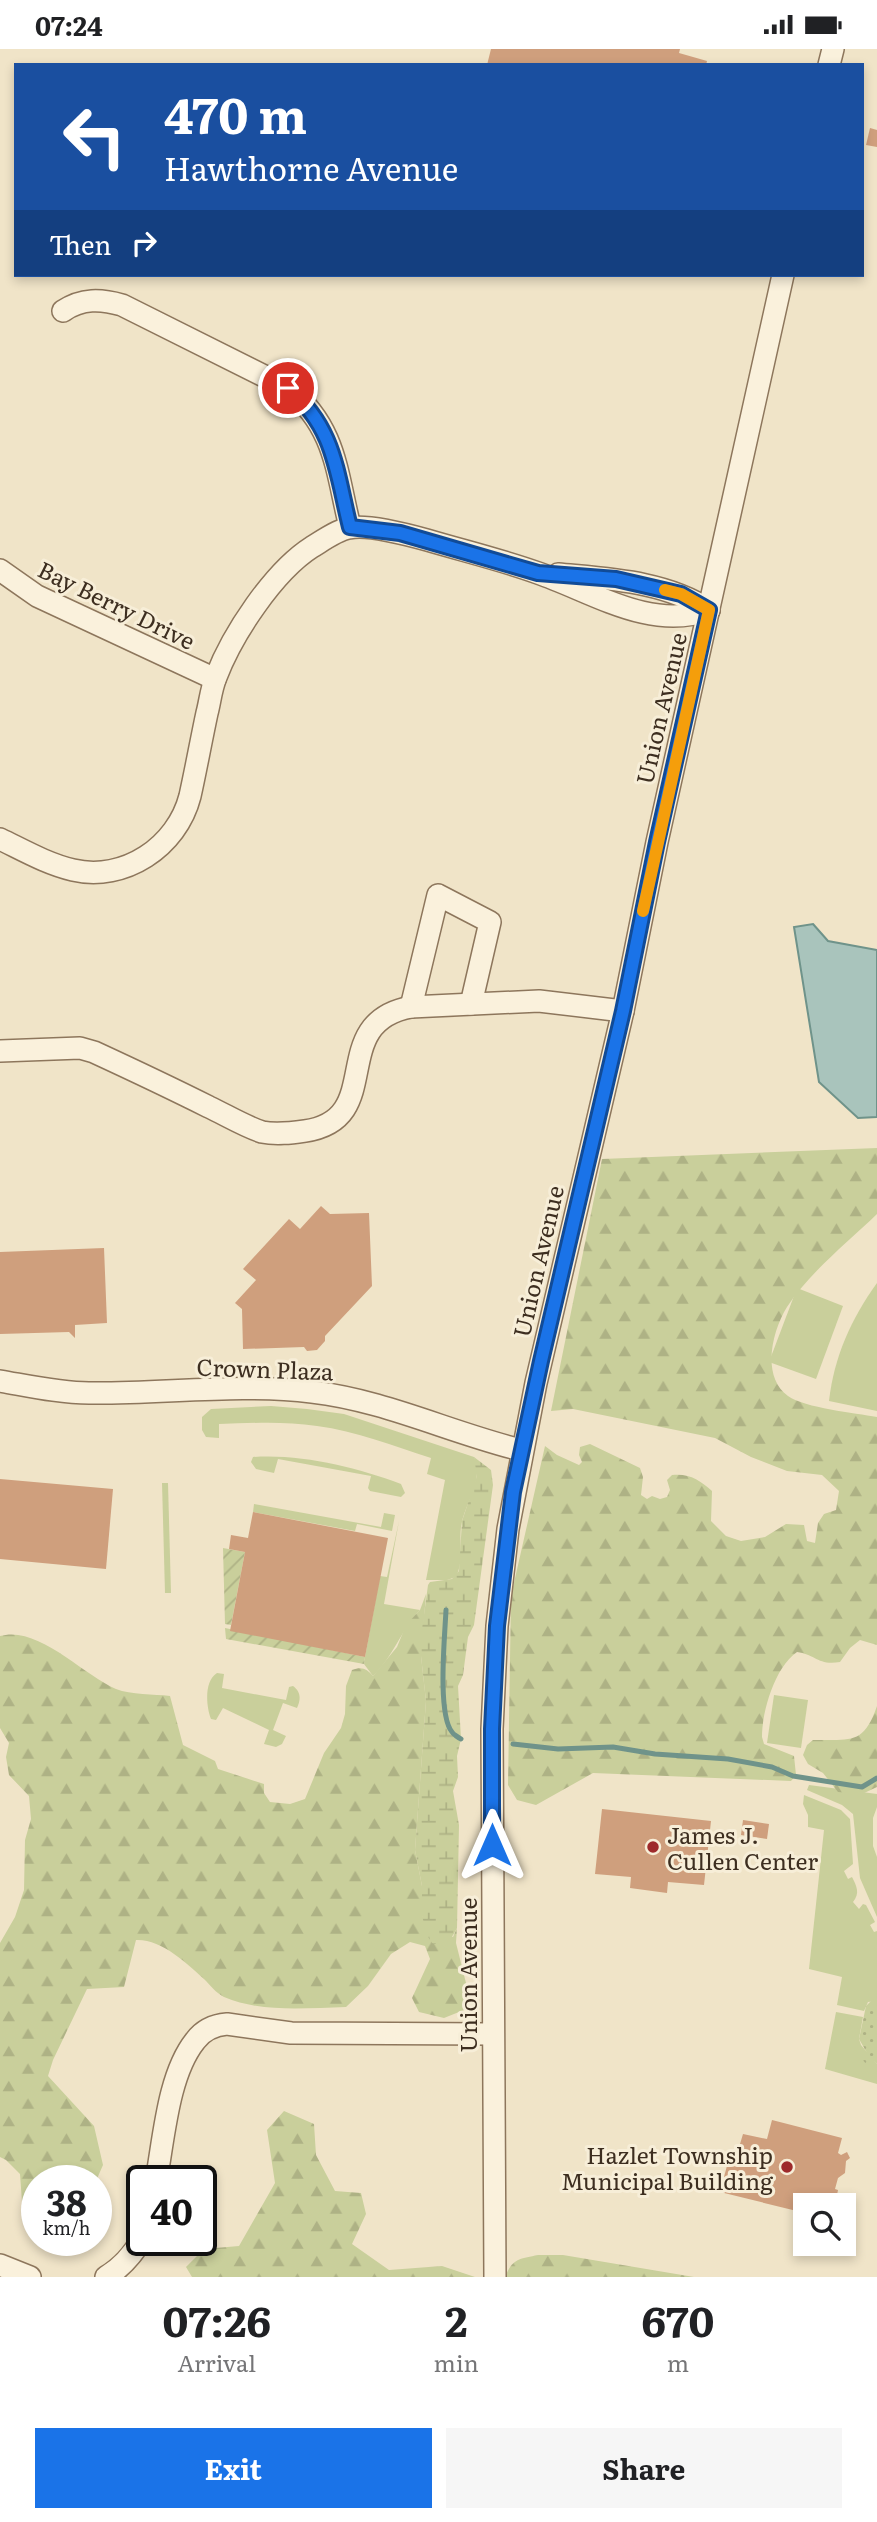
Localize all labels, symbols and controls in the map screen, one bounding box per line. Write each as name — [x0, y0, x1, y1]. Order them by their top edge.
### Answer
text: 07:24 — [35, 5, 103, 44]
text: 470 m — [164, 76, 307, 149]
icon: left — [49, 91, 140, 182]
text: Hawthorne Avenue — [164, 143, 458, 191]
text: Then — [49, 224, 111, 263]
icon: right — [125, 224, 163, 262]
pin — [258, 358, 318, 418]
icon: arrive — [269, 369, 307, 407]
street label: Bay Berry Drive — [33, 551, 201, 657]
street label: Union Avenue — [626, 629, 694, 787]
street label: Union Avenue — [503, 1182, 571, 1340]
street label: Crown Plaza — [196, 1349, 335, 1387]
position arrow — [455, 1808, 529, 1882]
place label: James J. Cullen Center — [667, 1817, 818, 1877]
marker: James J. Cullen Center — [645, 1839, 661, 1855]
street label: Union Avenue — [450, 1898, 484, 2052]
place label: Hazlet Township Municipal Building — [561, 2137, 773, 2197]
marker: Hazlet Township Municipal Building — [779, 2159, 795, 2175]
speed limit sign: 40 — [126, 2165, 217, 2256]
text: 38 — [46, 2175, 87, 2227]
map controls — [793, 2193, 856, 2256]
button: search — [793, 2193, 856, 2256]
text: km/h — [43, 2214, 90, 2241]
text: 07:26 — [163, 2288, 271, 2350]
text: 2 — [445, 2288, 467, 2350]
text: 670 — [641, 2288, 714, 2350]
text: Arrival — [178, 2345, 256, 2379]
text: min — [434, 2345, 479, 2379]
text: m — [667, 2345, 689, 2379]
button: Exit — [35, 2428, 432, 2508]
button: Share — [446, 2428, 842, 2508]

